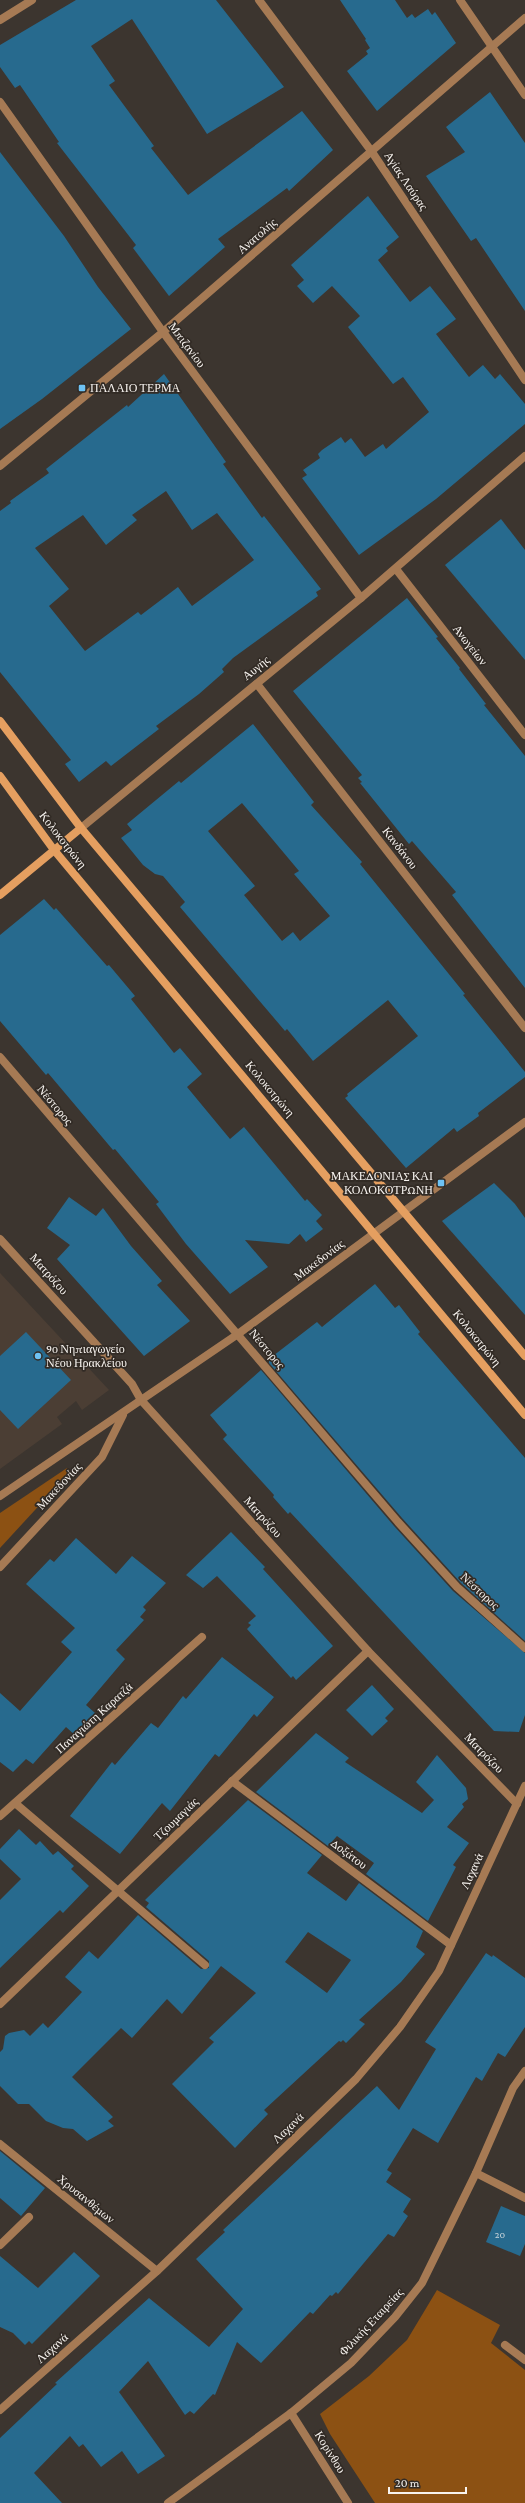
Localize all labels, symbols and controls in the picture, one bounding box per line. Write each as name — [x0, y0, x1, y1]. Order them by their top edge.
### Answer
street label: Αγίας Λαύρας — [381, 149, 431, 213]
street label: Ανατολής — [235, 215, 280, 257]
street label: Μπιζανίου — [166, 320, 209, 370]
place label: ΠΑΛΑΙΟ ΤΕΡΜΑ — [90, 381, 181, 395]
marker: ΠΑΛΑΙΟ ΤΕΡΜΑ — [77, 383, 87, 393]
street label: Ανωγείων — [450, 622, 491, 669]
street label: Αυγής — [240, 653, 273, 683]
street label: Κολοκοτρώνη — [36, 809, 90, 871]
street label: Κανδάνου — [379, 824, 421, 872]
street label: Κολοκοτρώνη — [243, 1058, 297, 1120]
street label: Νέστορος — [34, 1082, 76, 1128]
place label: ΜΑΚΕΔΟΝΙΑΣ ΚΑΙ ΚΟΛΟΚΟΤΡΩΝΗ — [331, 1169, 433, 1197]
marker: ΜΑΚΕΔΟΝΙΑΣ ΚΑΙ ΚΟΛΟΚΟΤΡΩΝΗ — [436, 1178, 446, 1188]
street label: Μακεδονίας — [291, 1236, 347, 1283]
street label: Ματρόζου — [27, 1251, 71, 1297]
street label: Κολοκοτρώνη — [450, 1307, 504, 1369]
street label: Νέστορος — [246, 1326, 288, 1372]
place label: 9ο Νηπιαγωγείο Νέου Ηρακλείου — [46, 1342, 127, 1370]
marker: 9ο Νηπιαγωγείο Νέου Ηρακλείου — [33, 1351, 43, 1361]
street label: Μακεδονίας — [34, 1459, 85, 1512]
street label: Ματρόζου — [241, 1494, 285, 1540]
street label: Νέστορος — [458, 1570, 502, 1613]
street label: Παναγιώτη Καρατζά — [53, 1679, 136, 1756]
street label: Ματρόζου — [462, 1730, 507, 1776]
street label: Τζουμαγιάς — [151, 1794, 201, 1844]
street label: Δοξάτου — [328, 1836, 370, 1872]
street label: Λαχανά — [458, 1850, 487, 1891]
street label: Λαχανά — [269, 2109, 307, 2146]
street label: Χρυσανθέμων — [55, 2172, 118, 2227]
house number: 20 — [495, 2229, 506, 2240]
street label: Φιλικής Εταιρείας — [336, 2285, 406, 2359]
street label: Λαχανά — [33, 2330, 71, 2366]
street label: Κορίνθου — [312, 2428, 348, 2476]
scale bar — [389, 2469, 466, 2495]
text: 20 m — [395, 2476, 420, 2490]

